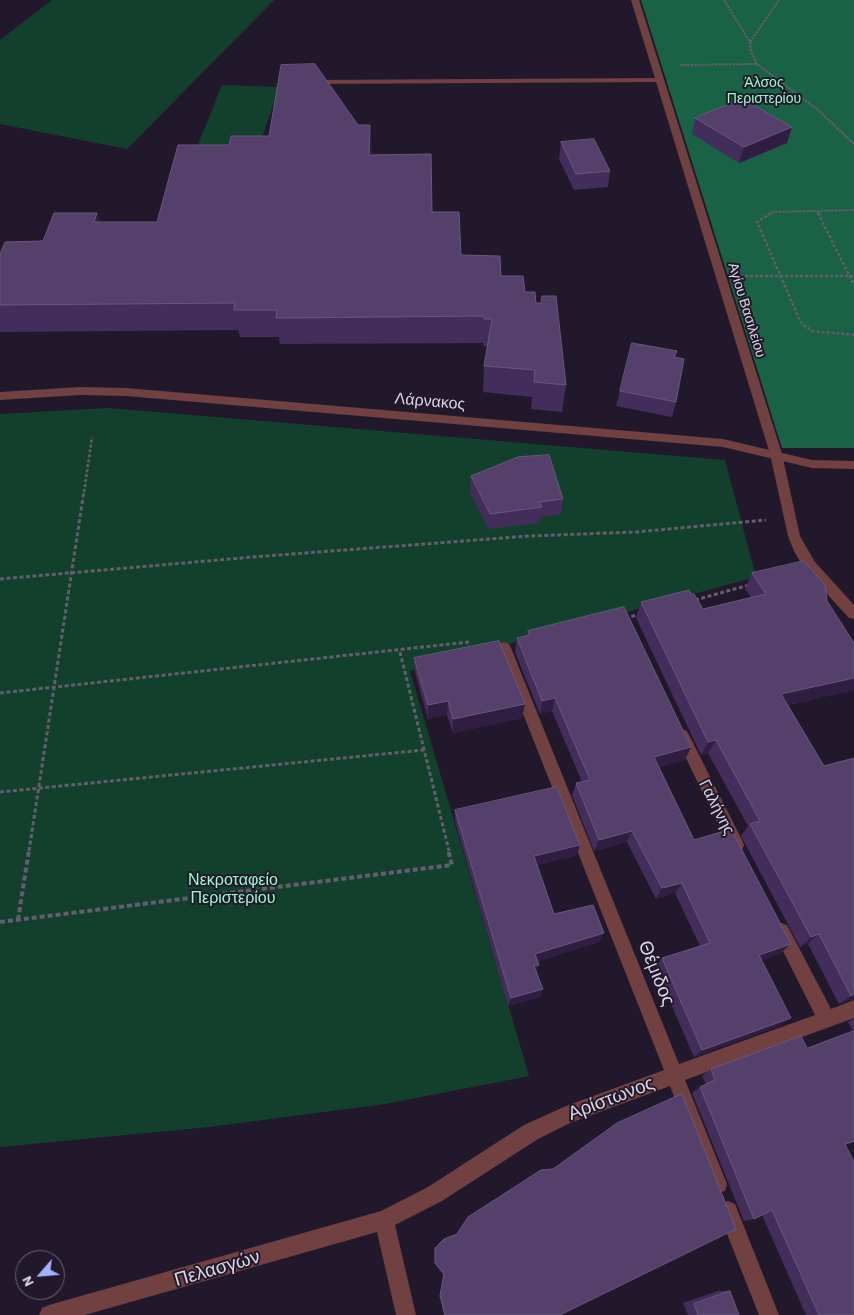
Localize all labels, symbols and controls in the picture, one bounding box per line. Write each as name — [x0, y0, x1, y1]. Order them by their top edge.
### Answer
park label: Άλσος Περιστερίου — [727, 74, 801, 106]
street label: Αγίου Βασιλείου — [725, 260, 769, 360]
street label: Λάρνακος — [394, 388, 466, 414]
street label: Γαλήνης — [695, 776, 739, 838]
park label: Νεκροταφείο Περιστερίου — [188, 870, 278, 908]
street label: Θέμιδος — [634, 937, 680, 1009]
street label: Αρίστωνος — [565, 1071, 657, 1125]
street label: Πελασγών — [172, 1245, 262, 1291]
north arrow — [15, 1250, 65, 1300]
text: N — [17, 1274, 37, 1290]

